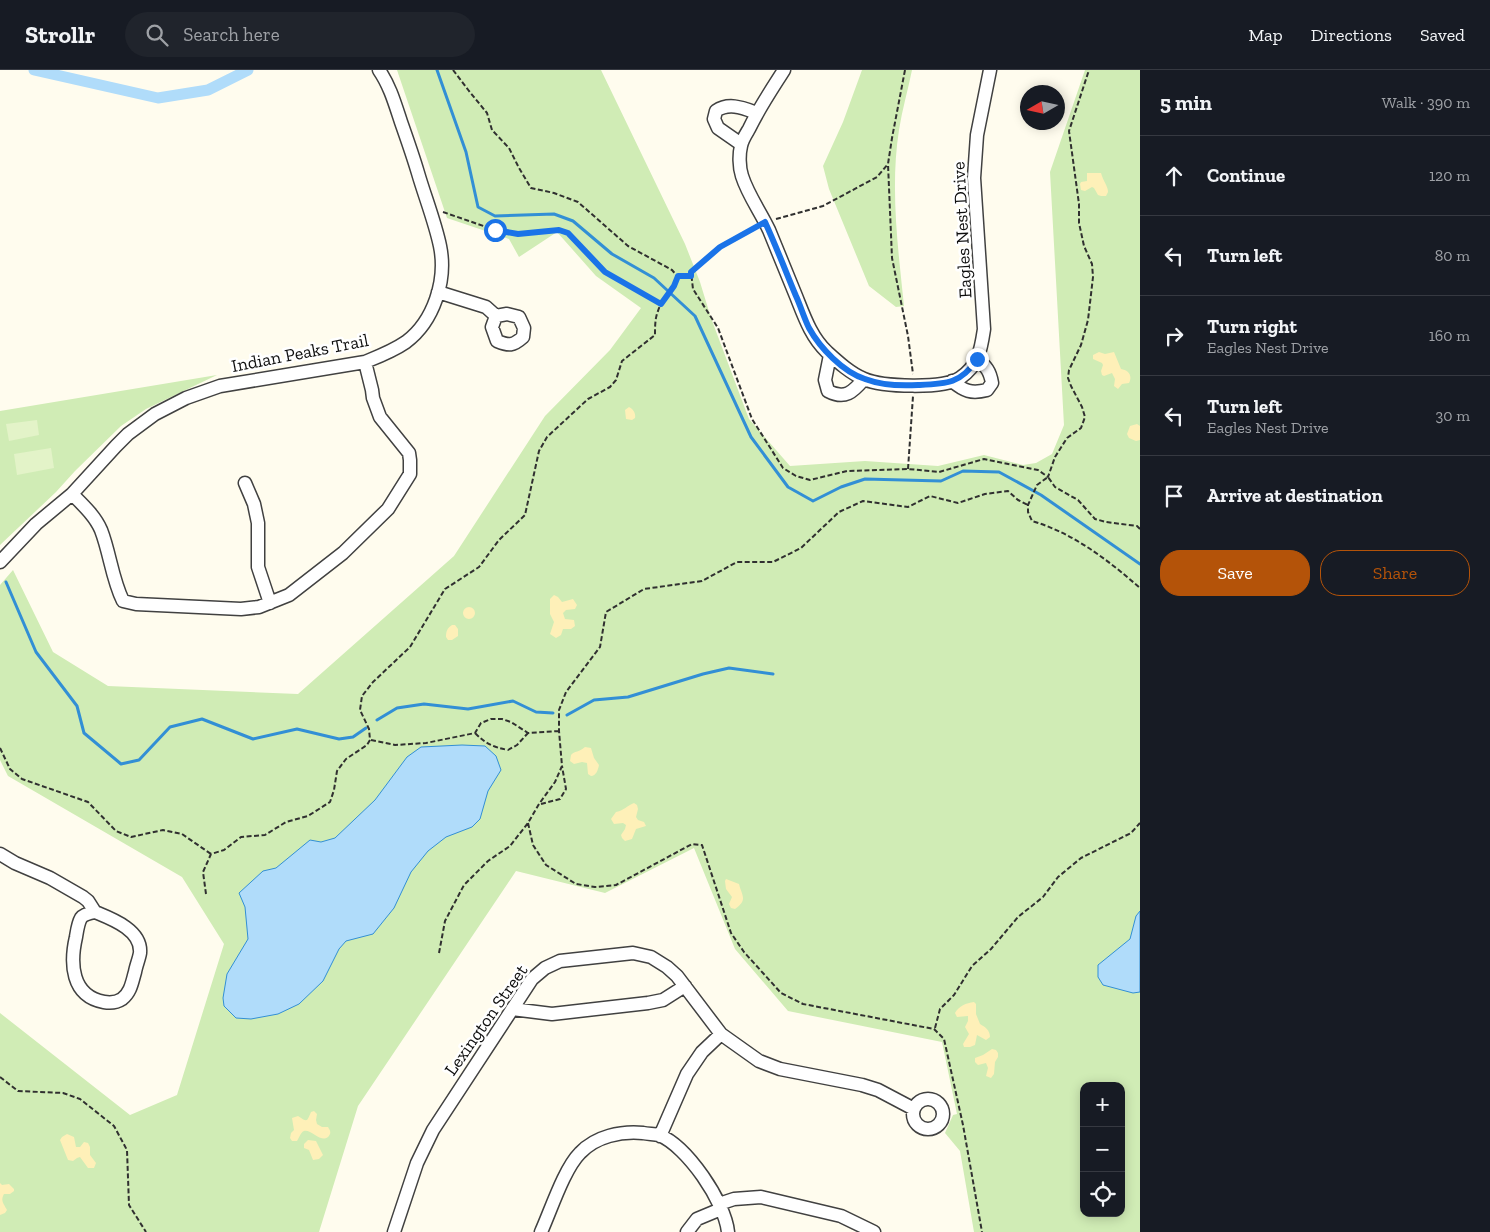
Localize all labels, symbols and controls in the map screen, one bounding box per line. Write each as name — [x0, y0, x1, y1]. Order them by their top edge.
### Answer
search box — [125, 12, 475, 57]
text: Strollr — [25, 20, 95, 49]
icon: search — [143, 21, 171, 49]
text: Search here — [183, 23, 280, 46]
text: Map — [1248, 24, 1283, 46]
text: Directions — [1311, 24, 1392, 46]
text: Saved — [1420, 24, 1465, 46]
north arrow — [1020, 85, 1065, 130]
text: 5 min — [1160, 90, 1212, 115]
text: Walk · 390 m — [1382, 93, 1470, 112]
street label: Eagles Nest Drive — [947, 161, 977, 299]
icon: ahead — [1160, 162, 1188, 190]
text: Continue — [1207, 164, 1285, 187]
text: 120 m — [1429, 166, 1470, 185]
route start — [484, 219, 507, 242]
icon: left — [1160, 242, 1188, 270]
text: Turn left — [1207, 244, 1282, 267]
text: 80 m — [1435, 246, 1470, 265]
text: Turn right — [1207, 315, 1297, 338]
icon: right — [1160, 322, 1188, 350]
text: 160 m — [1429, 326, 1470, 345]
street label: Indian Peaks Trail — [230, 329, 371, 377]
text: Eagles Nest Drive — [1207, 338, 1329, 357]
route end — [966, 348, 989, 371]
text: Turn left — [1207, 395, 1282, 418]
icon: left — [1160, 402, 1188, 430]
text: 30 m — [1436, 406, 1470, 425]
text: Eagles Nest Drive — [1207, 418, 1329, 437]
icon: arrive — [1160, 482, 1188, 510]
text: Arrive at destination — [1207, 484, 1383, 507]
button: Save — [1160, 550, 1310, 596]
button: Share — [1320, 550, 1470, 596]
street label: Lexington Street — [440, 960, 533, 1080]
map controls — [1080, 1082, 1125, 1217]
button: + — [1080, 1082, 1125, 1127]
button: − — [1080, 1127, 1125, 1172]
button: locate — [1080, 1172, 1125, 1217]

